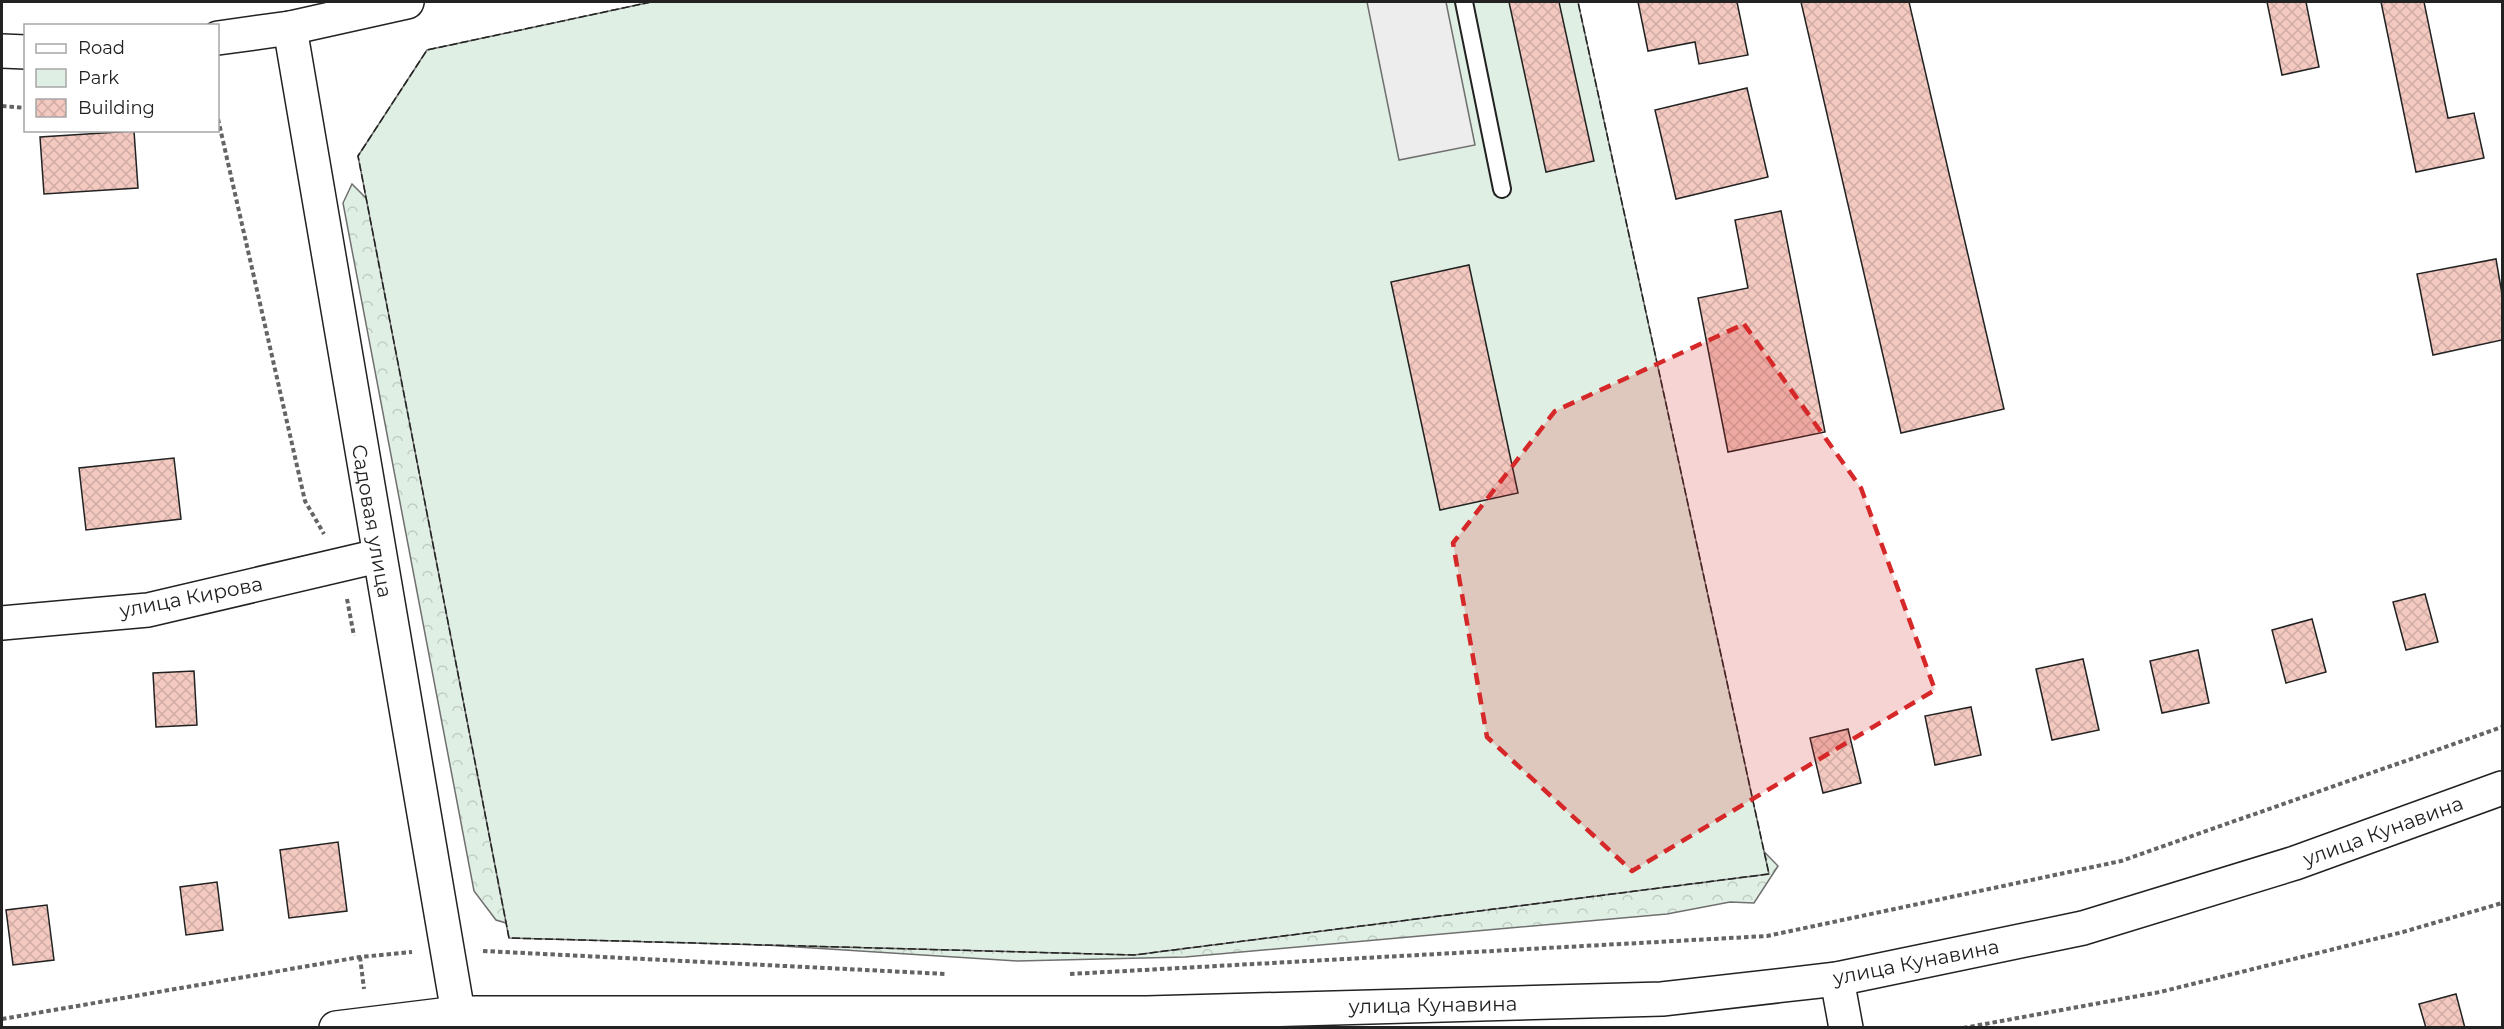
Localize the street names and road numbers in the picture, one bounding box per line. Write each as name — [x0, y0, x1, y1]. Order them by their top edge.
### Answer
street label: Садовая улица — [347, 443, 397, 599]
street label: улица Кирова — [116, 571, 265, 623]
street label: улица Кунавина — [2299, 791, 2466, 871]
street label: улица Кунавина — [1830, 934, 2001, 990]
street label: улица Кунавина — [1347, 992, 1518, 1018]

